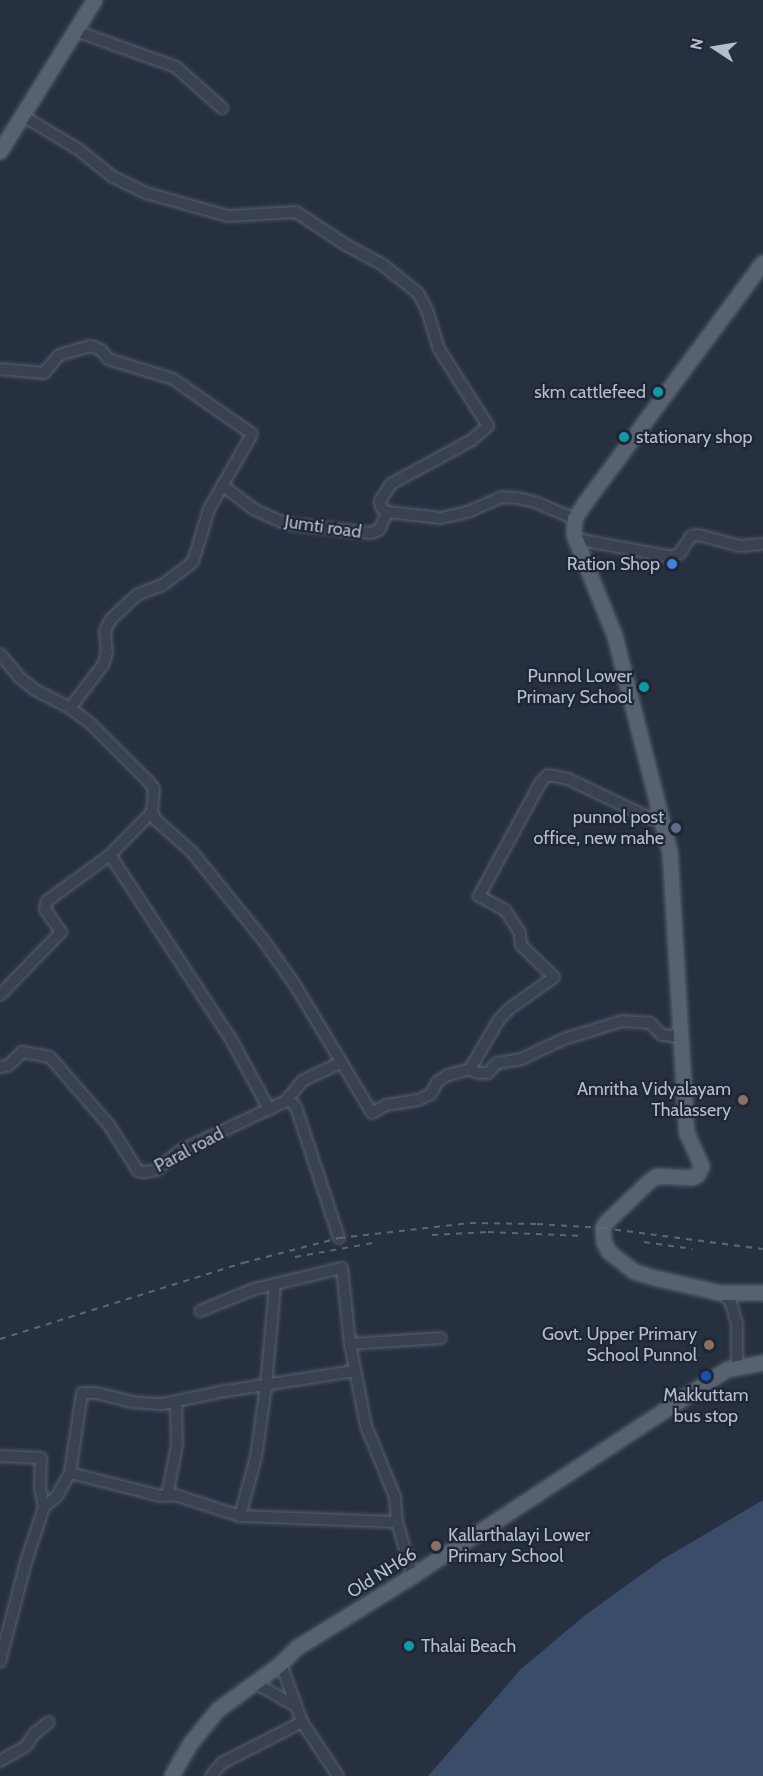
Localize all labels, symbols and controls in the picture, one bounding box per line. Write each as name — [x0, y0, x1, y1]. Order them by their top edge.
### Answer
north arrow — [685, 18, 745, 78]
text: N — [686, 37, 707, 52]
place label: skm cattlefeed — [534, 381, 646, 403]
marker: skm cattlefeed — [651, 385, 665, 399]
place label: stationary shop — [636, 426, 752, 448]
marker: stationary shop — [617, 430, 631, 444]
street label: Jumti road — [283, 511, 363, 543]
place label: Ration Shop — [567, 553, 660, 575]
marker: Ration Shop — [665, 557, 679, 571]
place label: Punnol Lower Primary School — [517, 666, 632, 708]
marker: Punnol Lower Primary School — [637, 680, 651, 694]
place label: punnol post office, new mahe — [533, 807, 664, 850]
marker: punnol post office, new mahe — [669, 821, 683, 835]
place label: Amritha Vidyalayam Thalassery — [577, 1079, 731, 1122]
marker: Amritha Vidyalayam Thalassery — [736, 1093, 750, 1107]
street label: Paral road — [151, 1123, 227, 1177]
place label: Govt. Upper Primary School Punnol — [542, 1324, 697, 1366]
marker: Govt. Upper Primary School Punnol — [702, 1338, 716, 1352]
marker: Makkuttam bus stop — [699, 1369, 713, 1383]
place label: Makkuttam bus stop — [663, 1385, 749, 1428]
place label: Kallarthalayi Lower Primary School — [448, 1525, 590, 1568]
marker: Kallarthalayi Lower Primary School — [429, 1539, 443, 1553]
street label: Old NH66 — [343, 1543, 421, 1603]
place label: Thalai Beach — [421, 1635, 516, 1657]
marker: Thalai Beach — [402, 1639, 416, 1653]

